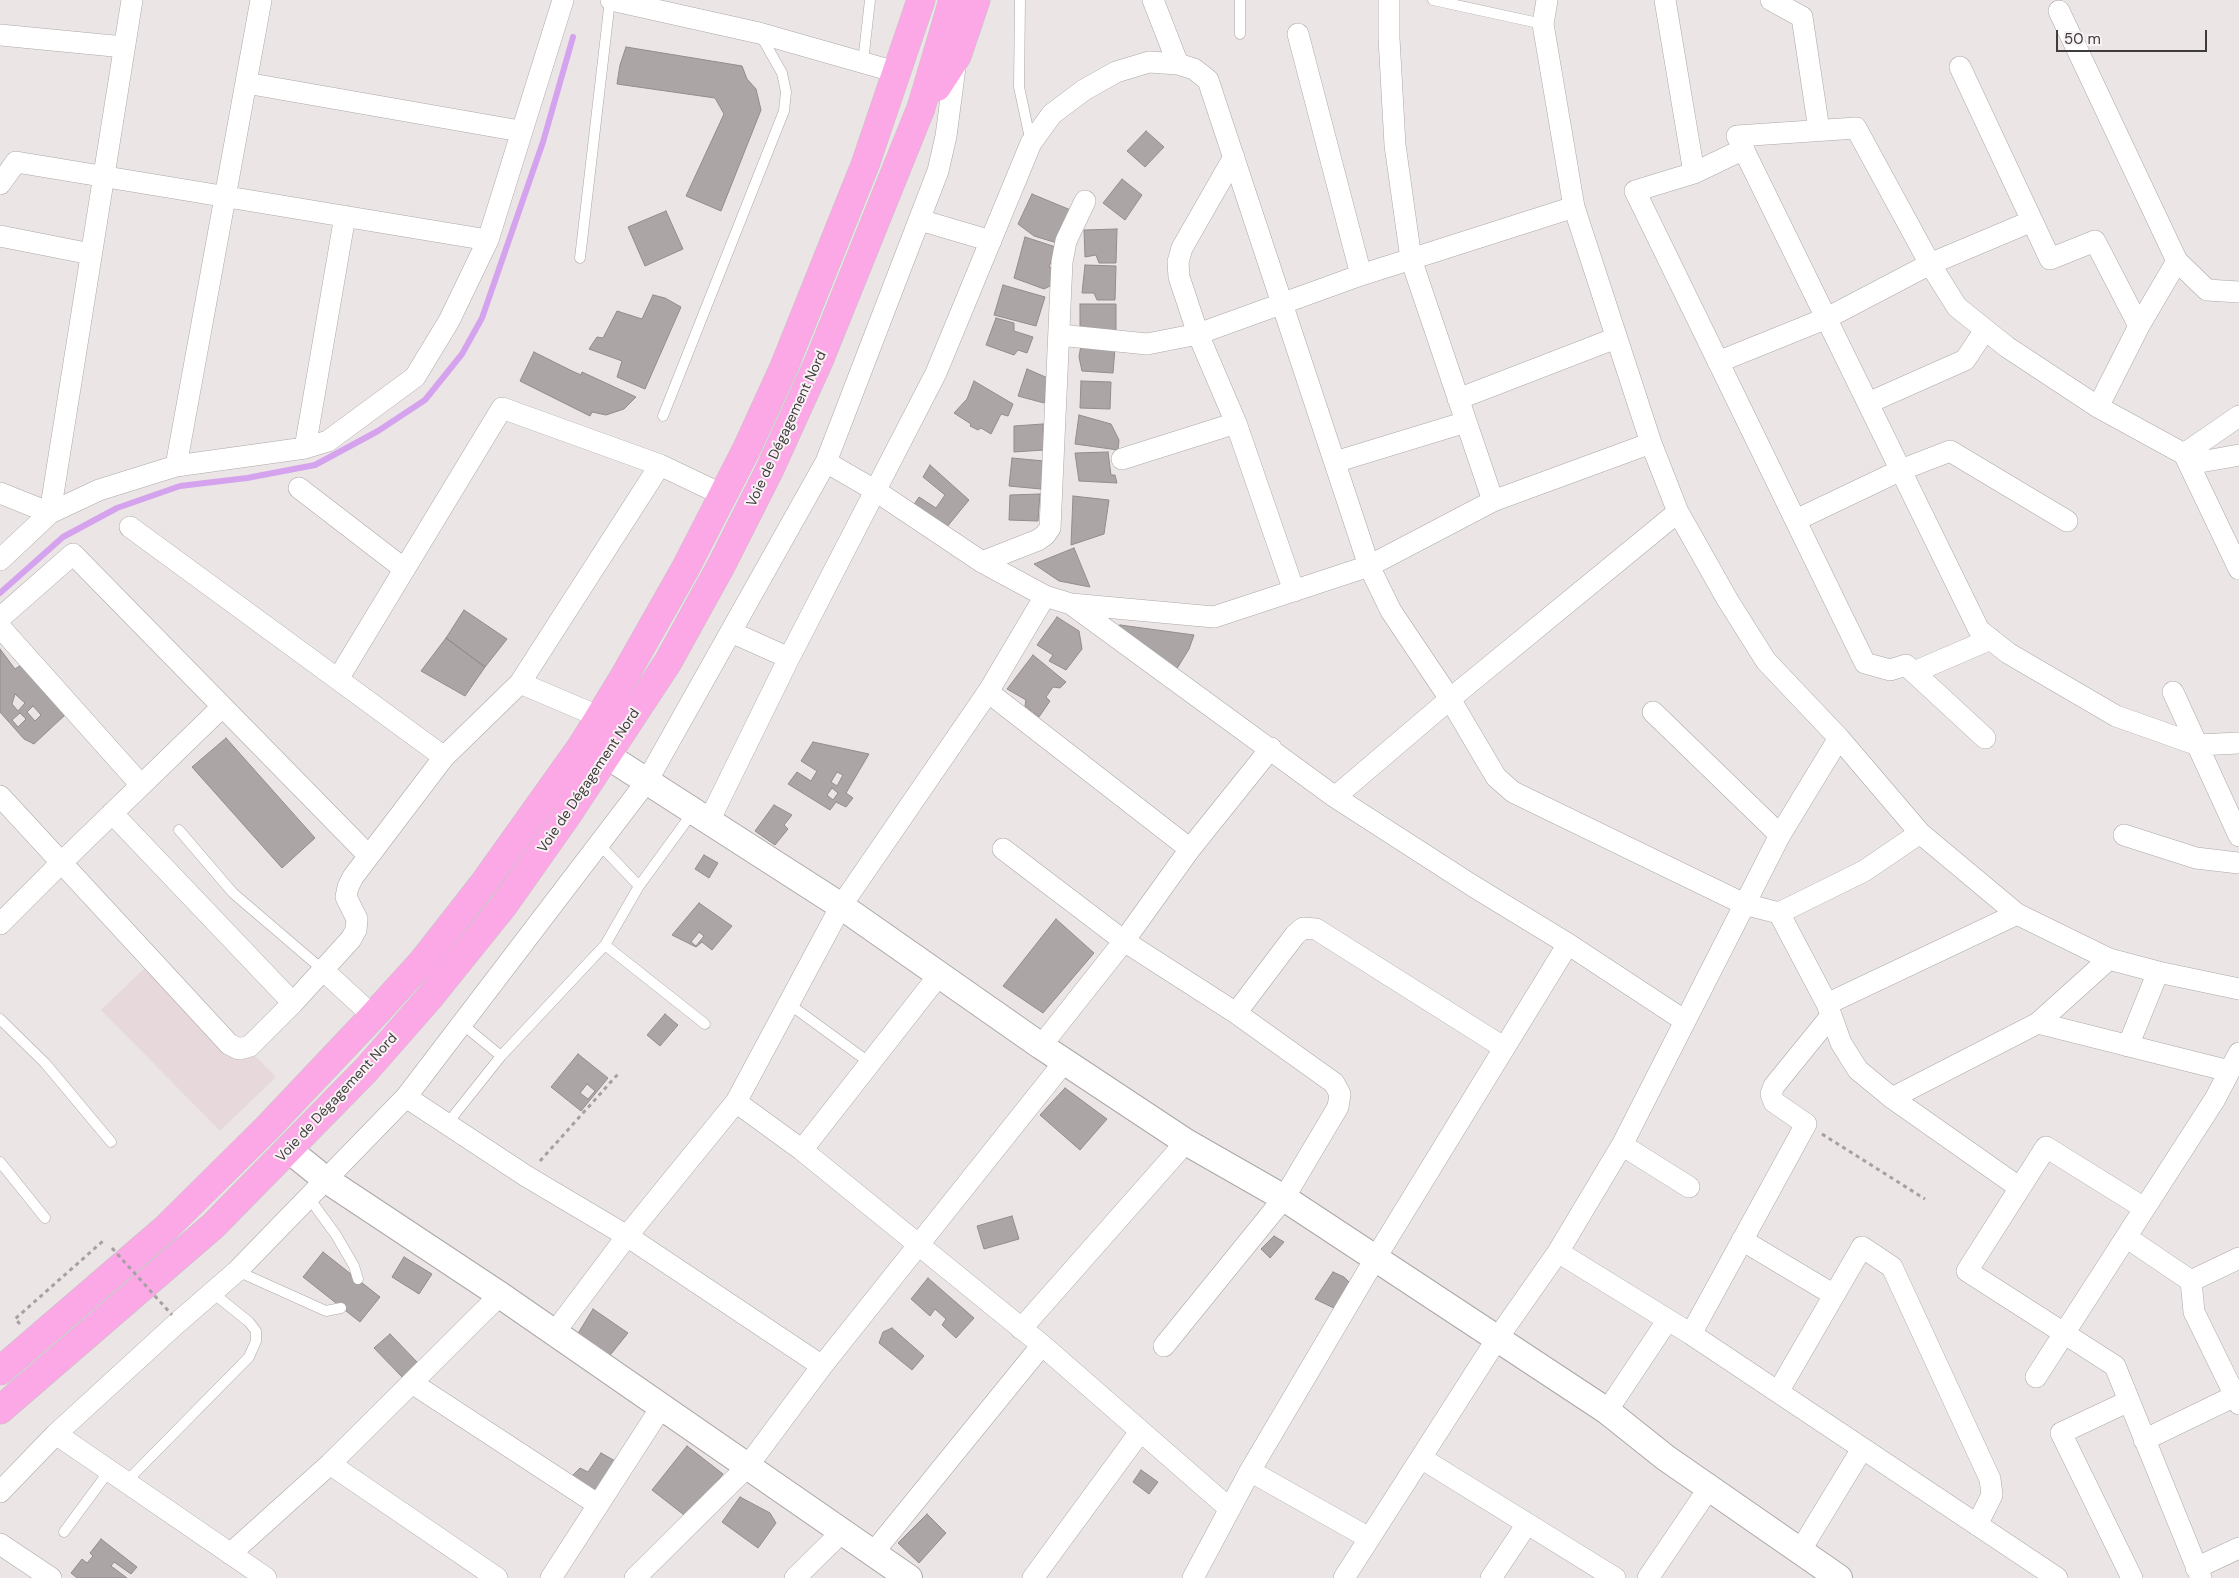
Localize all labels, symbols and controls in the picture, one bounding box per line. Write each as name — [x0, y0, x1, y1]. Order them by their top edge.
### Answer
scale bar — [2059, 20, 2210, 52]
text: 50 m — [2064, 29, 2101, 49]
street label: Voie de Dégagement Nord — [743, 348, 831, 510]
street label: Voie de Dégagement Nord — [534, 706, 644, 856]
street label: Voie de Dégagement Nord — [273, 1030, 401, 1166]

